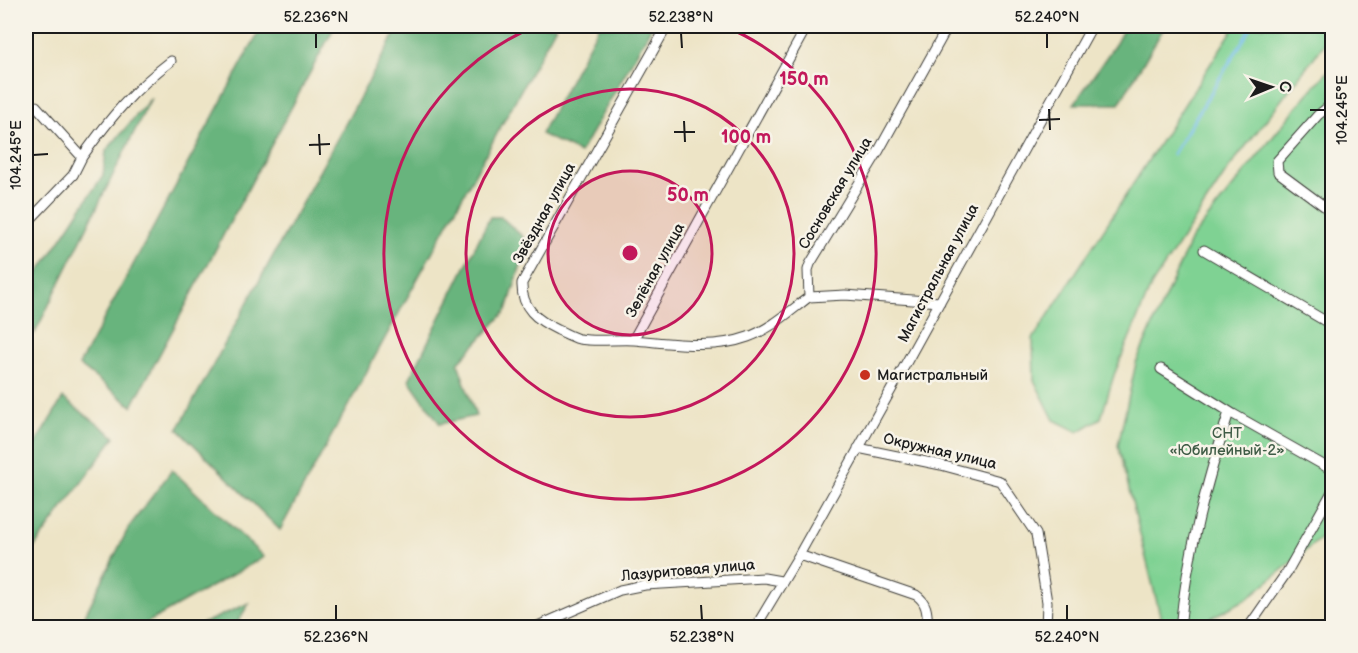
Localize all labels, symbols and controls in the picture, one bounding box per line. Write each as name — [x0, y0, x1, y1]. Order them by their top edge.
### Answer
text: 52.236°N — [283, 8, 349, 27]
text: 52.238°N — [648, 8, 714, 27]
text: 52.240°N — [1014, 8, 1080, 27]
north arrow — [1241, 57, 1301, 117]
text: 150 m — [779, 69, 829, 90]
text: 104.245°E — [1333, 75, 1352, 145]
text: С — [1275, 81, 1294, 92]
text: 104.245°E — [7, 120, 26, 190]
text: 100 m — [721, 127, 771, 148]
street label: Сосновская улица — [794, 134, 876, 253]
street label: Звёздная улица — [509, 159, 580, 267]
text: 50 m — [667, 185, 709, 206]
street label: Магистральная улица — [894, 200, 983, 346]
street label: Зелёная улица — [622, 220, 689, 321]
centre of rings — [620, 243, 640, 263]
place label: Магистральный — [877, 366, 988, 385]
marker: Магистральный — [858, 368, 872, 382]
park label: СНТ «Юбилейный-2» — [1169, 424, 1285, 460]
street label: Окружная улица — [881, 429, 999, 474]
street label: Лазуритовая улица — [619, 555, 756, 586]
text: 52.236°N — [303, 628, 369, 647]
text: 52.238°N — [669, 628, 735, 647]
text: 52.240°N — [1034, 628, 1100, 647]

